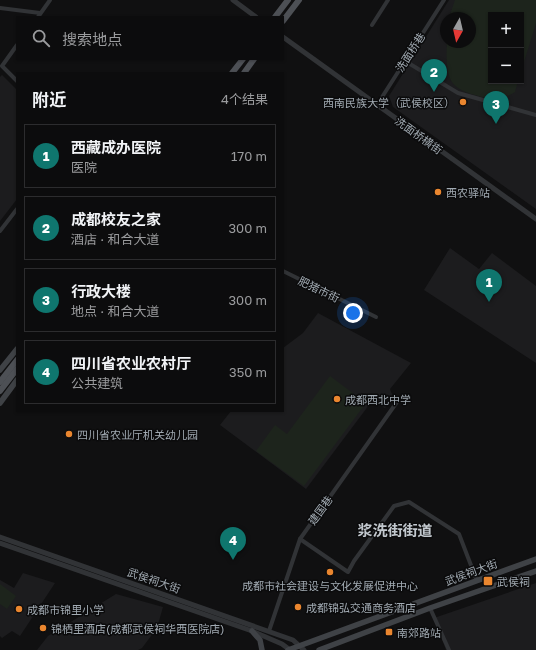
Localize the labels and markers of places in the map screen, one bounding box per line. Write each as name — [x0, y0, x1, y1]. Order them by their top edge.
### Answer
pin: 2 — [421, 59, 447, 92]
pin: 3 — [483, 91, 509, 124]
place label: 西南民族大学（武侯校区） — [323, 96, 455, 109]
marker: 西南民族大学（武侯校区） — [458, 97, 468, 107]
place label: 西农驿站 — [446, 186, 490, 199]
marker: 西农驿站 — [433, 187, 443, 197]
pin: 1 — [476, 269, 502, 302]
place label: 成都西北中学 — [345, 393, 411, 406]
marker: 成都西北中学 — [332, 394, 342, 404]
place label: 四川省农业厅机关幼儿园 — [77, 428, 198, 441]
marker: 四川省农业厅机关幼儿园 — [64, 429, 74, 439]
pin: 4 — [220, 527, 246, 560]
marker: 成都市社会建设与文化发展促进中心 — [325, 567, 335, 577]
marker: 武侯祠 — [482, 575, 494, 587]
place label: 武侯祠 — [497, 575, 530, 588]
place label: 成都市社会建设与文化发展促进中心 — [242, 579, 418, 592]
place label: 成都锦弘交通商务酒店 — [306, 601, 416, 614]
marker: 成都锦弘交通商务酒店 — [293, 602, 303, 612]
place label: 成都市锦里小学 — [27, 603, 104, 616]
marker: 成都市锦里小学 — [14, 604, 24, 614]
place label: 锦栖里酒店(成都武侯祠华西医院店) — [51, 622, 224, 635]
marker: 锦栖里酒店(成都武侯祠华西医院店) — [38, 623, 48, 633]
place label: 南郊路站 — [397, 626, 441, 639]
marker: 南郊路站 — [384, 627, 394, 637]

